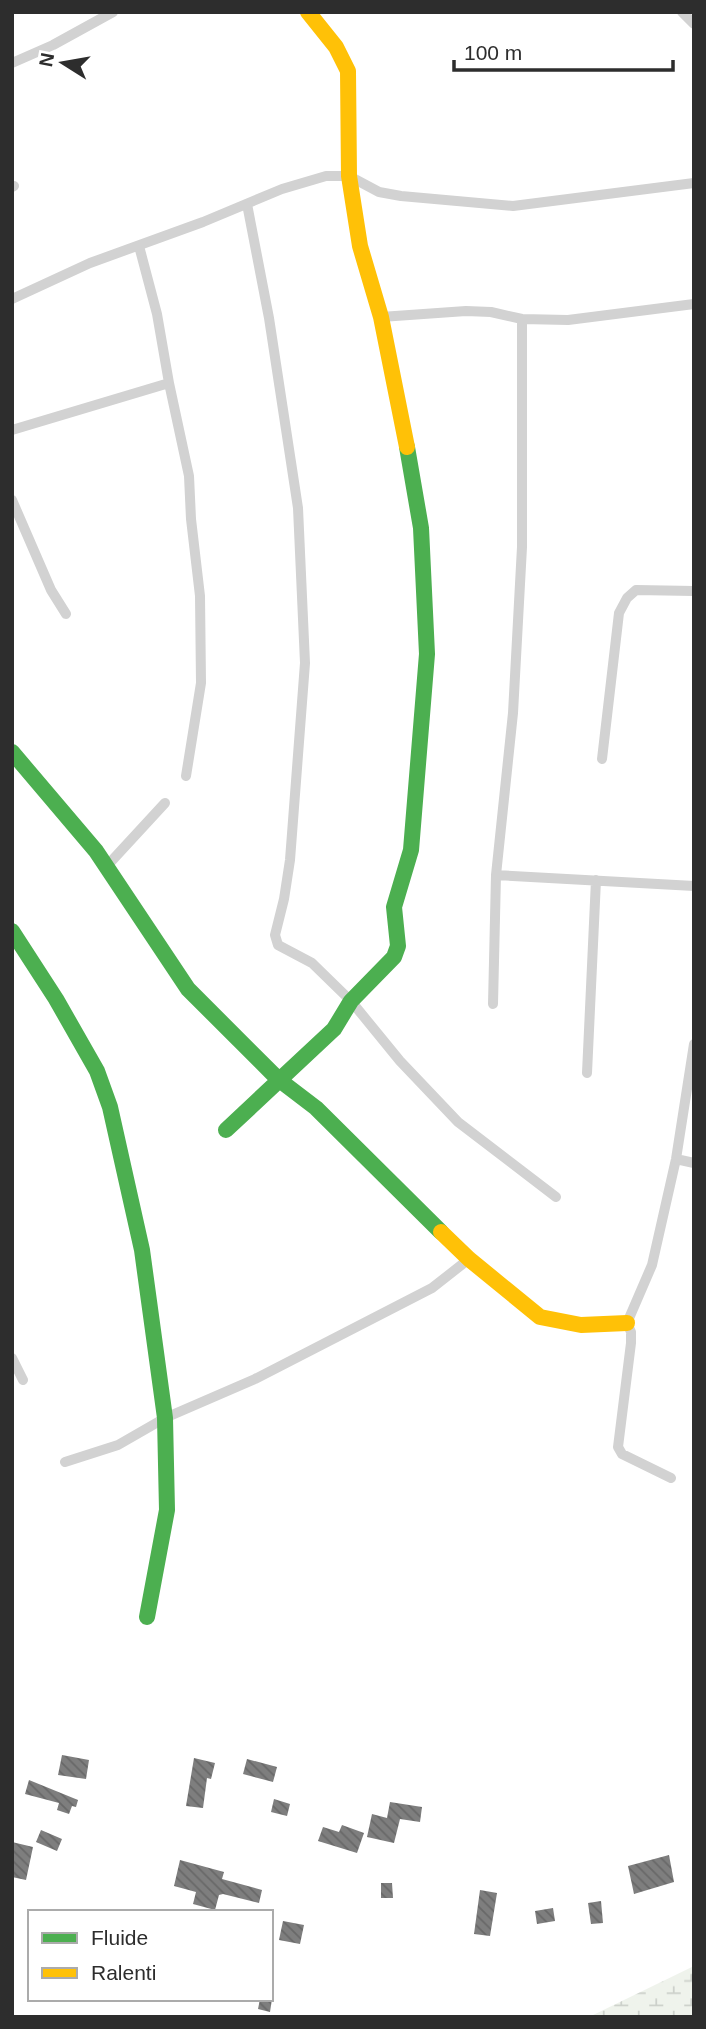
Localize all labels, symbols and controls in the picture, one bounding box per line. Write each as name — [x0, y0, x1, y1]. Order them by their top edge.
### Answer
north arrow — [28, 28, 98, 98]
scale bar — [454, 28, 673, 72]
text: 100 m — [464, 41, 522, 64]
text: N — [35, 51, 58, 69]
legend — [28, 1910, 273, 2001]
text: Fluide — [91, 1926, 148, 1949]
text: Ralenti — [91, 1961, 156, 1984]

